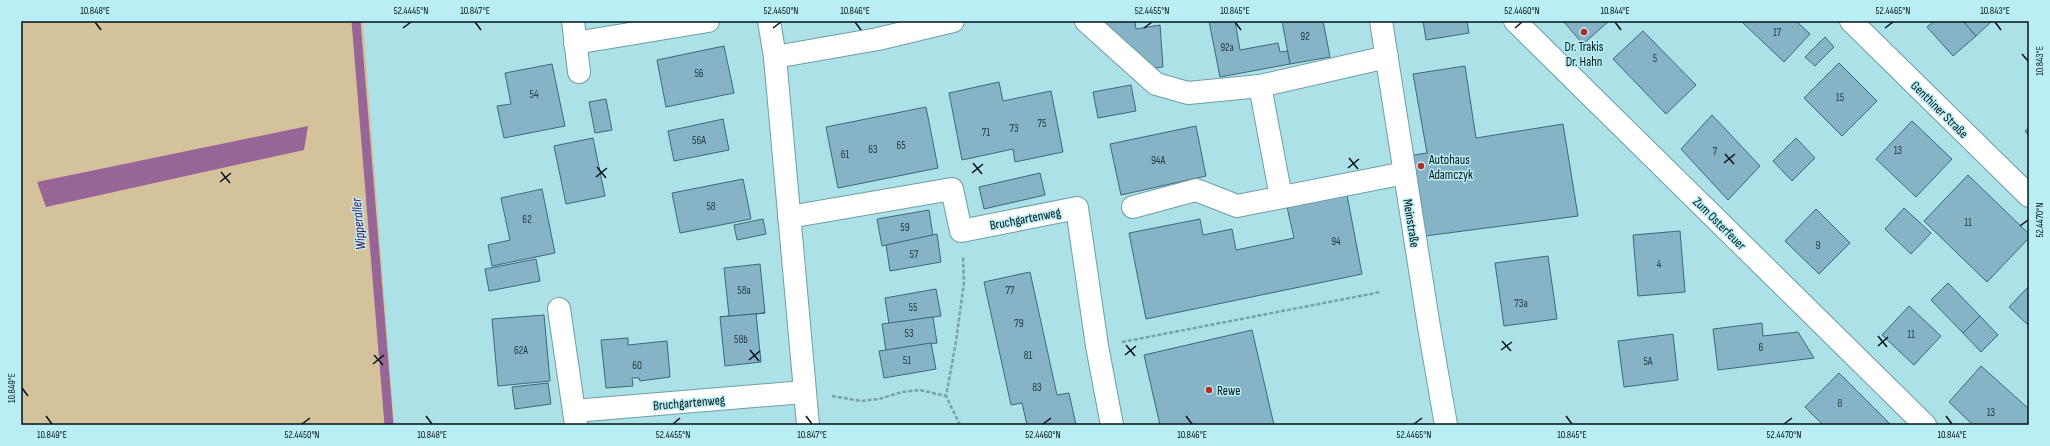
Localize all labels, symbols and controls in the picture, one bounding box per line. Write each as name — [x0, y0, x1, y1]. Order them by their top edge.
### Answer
text: 10.848°E — [80, 5, 110, 17]
text: 52.4445°N — [394, 5, 428, 17]
text: 10.847°E — [460, 5, 490, 17]
text: 52.4450°N — [764, 5, 798, 17]
text: 10.846°E — [840, 5, 870, 17]
text: 52.4455°N — [1135, 5, 1169, 17]
text: 10.845°E — [1220, 5, 1250, 17]
text: 52.4460°N — [1504, 5, 1540, 17]
text: 10.844°E — [1600, 5, 1630, 17]
text: 52.4465°N — [1876, 5, 1910, 17]
text: 10.843°E — [1980, 5, 2010, 17]
house number: 17 — [1773, 26, 1782, 39]
marker: Dr. Trakis Dr. Hahn — [1579, 27, 1589, 37]
house number: 92 — [1300, 30, 1310, 43]
place label: Dr. Trakis Dr. Hahn — [1565, 39, 1604, 70]
house number: 92a — [1220, 41, 1234, 54]
text: 10.843°E — [2034, 46, 2046, 76]
house number: 5 — [1653, 52, 1657, 65]
house number: 56 — [694, 67, 704, 80]
street label: Genthiner Straße — [1907, 78, 1971, 142]
house number: 54 — [529, 88, 539, 101]
house number: 15 — [1836, 91, 1844, 104]
house number: 75 — [1038, 117, 1046, 130]
house number: 73 — [1009, 122, 1019, 135]
house number: 71 — [982, 126, 990, 139]
house number: 56A — [692, 134, 706, 147]
house number: 65 — [896, 139, 906, 152]
house number: 63 — [868, 143, 878, 156]
house number: 13 — [1894, 144, 1903, 157]
house number: 7 — [1713, 145, 1718, 158]
house number: 61 — [841, 148, 849, 161]
place label: Autohaus Adamczyk — [1428, 152, 1473, 183]
house number: 94A — [1151, 154, 1165, 167]
marker: Autohaus Adamczyk — [1416, 161, 1426, 171]
street label: Zum Osterfeuer — [1690, 194, 1749, 254]
water label: Wipperaller — [348, 196, 369, 251]
street label: Meinstraße — [1399, 198, 1423, 248]
house number: 58 — [706, 200, 716, 213]
text: 52.4470°N — [2034, 203, 2046, 237]
street label: Bruchgartenweg — [988, 204, 1062, 234]
house number: 62 — [522, 213, 532, 226]
house number: 11 — [1964, 216, 1972, 229]
house number: 59 — [900, 221, 910, 234]
house number: 94 — [1331, 235, 1341, 248]
house number: 9 — [1816, 239, 1821, 252]
house number: 57 — [910, 248, 919, 261]
house number: 4 — [1657, 258, 1662, 271]
house number: 58a — [737, 284, 751, 297]
house number: 77 — [1006, 284, 1015, 297]
house number: 73a — [1514, 297, 1528, 310]
house number: 55 — [909, 301, 917, 314]
house number: 79 — [1014, 317, 1024, 330]
house number: 53 — [904, 327, 914, 340]
house number: 11 — [1907, 328, 1915, 341]
house number: 58b — [734, 333, 748, 346]
house number: 6 — [1759, 341, 1764, 354]
house number: 62A — [514, 344, 528, 357]
house number: 81 — [1024, 349, 1032, 362]
house number: 51 — [903, 354, 911, 367]
house number: 5A — [1643, 355, 1653, 368]
house number: 60 — [632, 359, 642, 372]
text: 10.849°E — [6, 373, 18, 403]
house number: 83 — [1032, 381, 1042, 394]
place label: Rewe — [1217, 383, 1241, 399]
marker: Rewe — [1204, 385, 1214, 395]
street label: Bruchgartenweg — [653, 392, 726, 414]
house number: 8 — [1838, 397, 1843, 410]
house number: 13 — [1987, 406, 1996, 419]
text: 10.849°E — [37, 429, 67, 441]
text: 52.4450°N — [285, 429, 319, 441]
text: 10.848°E — [417, 429, 447, 441]
text: 52.4455°N — [656, 429, 690, 441]
text: 10.847°E — [797, 429, 827, 441]
text: 52.4460°N — [1025, 429, 1061, 441]
text: 10.846°E — [1177, 429, 1207, 441]
text: 52.4465°N — [1397, 429, 1431, 441]
text: 10.845°E — [1557, 429, 1587, 441]
text: 52.4470°N — [1767, 429, 1801, 441]
text: 10.844°E — [1937, 429, 1967, 441]

